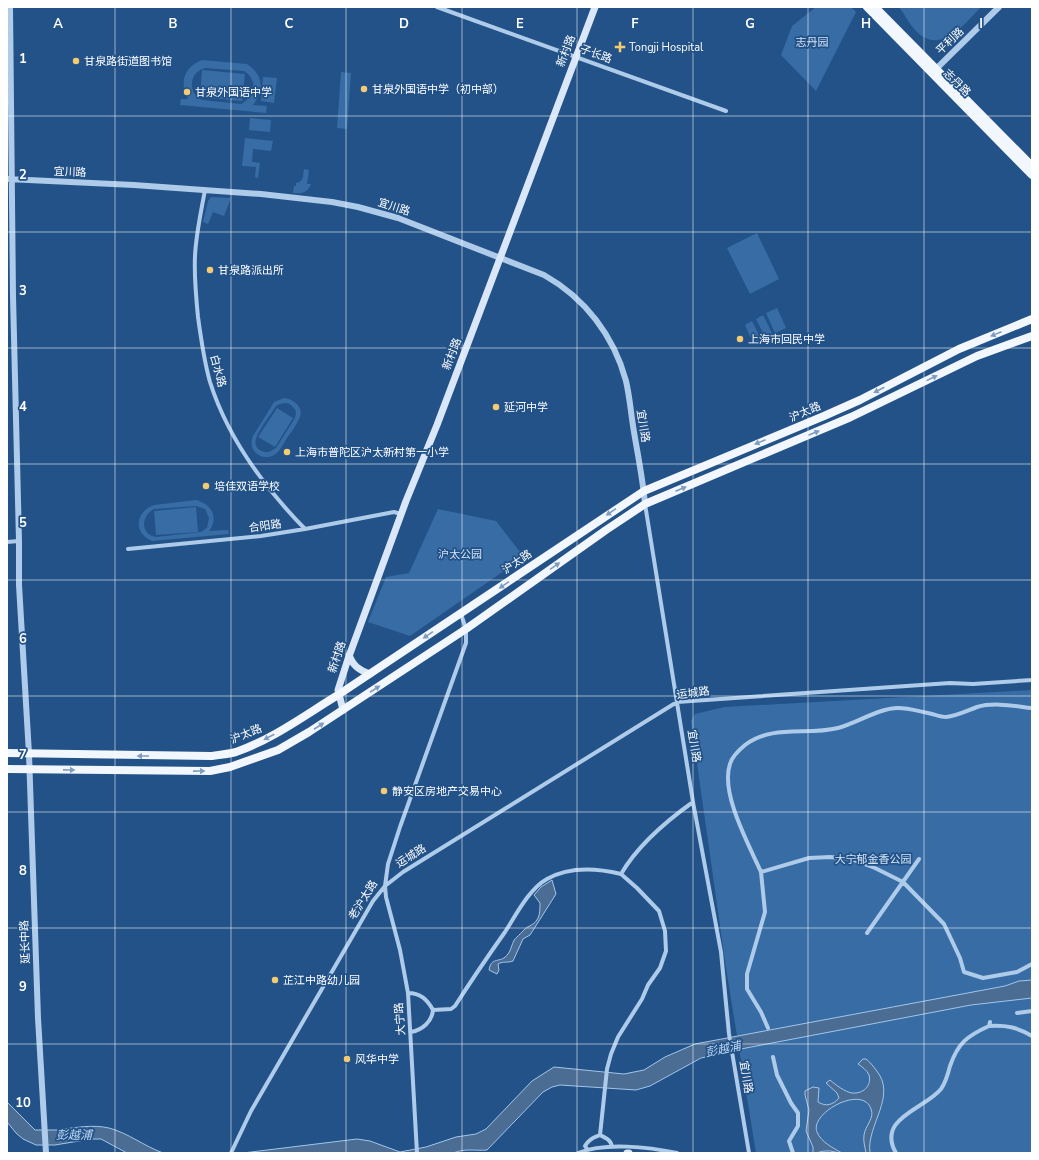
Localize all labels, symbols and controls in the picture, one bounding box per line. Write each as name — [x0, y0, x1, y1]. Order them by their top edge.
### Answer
text: A — [53, 15, 63, 33]
text: B — [169, 15, 178, 33]
text: C — [285, 15, 294, 33]
text: D — [399, 15, 409, 33]
text: E — [516, 15, 524, 33]
text: F — [631, 15, 639, 33]
text: G — [745, 15, 755, 33]
text: H — [861, 15, 871, 33]
text: I — [979, 15, 983, 33]
street label: 平利路 — [933, 24, 967, 58]
street label: 新村路 — [553, 33, 579, 69]
park label: 志丹园 — [796, 35, 829, 50]
place label: Tongji Hospital — [629, 40, 704, 55]
street label: 子长路 — [578, 41, 614, 67]
marker: Tongji Hospital — [614, 41, 626, 53]
text: 1 — [19, 50, 27, 68]
place label: 甘泉路街道图书馆 — [84, 54, 172, 69]
marker: 甘泉路街道图书馆 — [71, 56, 81, 66]
street label: 志丹路 — [940, 66, 974, 100]
place label: 甘泉外国语中学（初中部） — [372, 82, 504, 97]
marker: 甘泉外国语中学（初中部） — [359, 84, 369, 94]
place label: 甘泉外国语中学 — [195, 85, 272, 100]
marker: 甘泉外国语中学 — [182, 87, 192, 97]
street label: 宜川路 — [53, 164, 87, 180]
text: 2 — [19, 166, 27, 184]
street label: 宜川路 — [376, 195, 412, 219]
place label: 甘泉路派出所 — [218, 263, 284, 278]
marker: 甘泉路派出所 — [205, 265, 215, 275]
text: 3 — [19, 282, 27, 300]
one-way arrow — [990, 331, 1001, 337]
place label: 上海市回民中学 — [748, 332, 825, 347]
marker: 上海市回民中学 — [735, 334, 745, 344]
street label: 新村路 — [439, 336, 465, 372]
street label: 白水路 — [206, 353, 230, 389]
one-way arrow — [926, 375, 937, 382]
one-way arrow — [873, 387, 885, 393]
text: 4 — [19, 398, 27, 416]
street label: 沪太路 — [787, 399, 823, 425]
place label: 延河中学 — [504, 400, 548, 415]
marker: 延河中学 — [491, 402, 501, 412]
street label: 宜川路 — [633, 409, 653, 443]
one-way arrow — [808, 430, 819, 436]
one-way arrow — [753, 440, 765, 446]
place label: 上海市普陀区沪太新村第一小学 — [295, 445, 449, 460]
marker: 上海市普陀区沪太新村第一小学 — [282, 447, 292, 457]
place label: 培佳双语学校 — [214, 479, 280, 494]
marker: 培佳双语学校 — [201, 481, 211, 491]
one-way arrow — [676, 486, 687, 492]
one-way arrow — [606, 508, 616, 516]
text: 5 — [19, 514, 27, 532]
street label: 合阳路 — [248, 516, 282, 536]
park label: 沪太公园 — [438, 547, 482, 562]
street label: 沪太路 — [499, 547, 535, 577]
one-way arrow — [550, 562, 560, 570]
one-way arrow — [498, 581, 509, 589]
text: 6 — [19, 630, 27, 648]
one-way arrow — [423, 632, 434, 639]
street label: 新村路 — [325, 639, 349, 675]
street label: 运城路 — [676, 684, 710, 702]
one-way arrow — [370, 685, 381, 693]
street label: 沪太路 — [228, 721, 264, 747]
one-way arrow — [313, 722, 324, 730]
street label: 宜川路 — [684, 729, 704, 763]
one-way arrow — [263, 734, 275, 740]
text: 7 — [19, 746, 27, 764]
one-way arrow — [136, 753, 149, 759]
one-way arrow — [63, 767, 76, 773]
one-way arrow — [193, 768, 206, 774]
place label: 静安区房地产交易中心 — [392, 784, 502, 799]
marker: 静安区房地产交易中心 — [379, 786, 389, 796]
street label: 运城路 — [393, 841, 429, 871]
park label: 大宁郁金香公园 — [835, 852, 912, 867]
text: 8 — [19, 862, 27, 880]
street label: 老沪太路 — [345, 877, 381, 923]
street label: 延长中路 — [17, 920, 33, 964]
place label: 芷江中路幼儿园 — [283, 973, 360, 988]
marker: 芷江中路幼儿园 — [270, 975, 280, 985]
text: 9 — [19, 978, 27, 996]
street label: 大宁路 — [391, 1002, 409, 1036]
water label: 彭越浦 — [704, 1037, 744, 1061]
place label: 风华中学 — [355, 1052, 399, 1067]
marker: 风华中学 — [342, 1054, 352, 1064]
street label: 宜川路 — [736, 1060, 756, 1094]
text: 10 — [15, 1094, 31, 1112]
water label: 彭越浦 — [56, 1127, 94, 1143]

